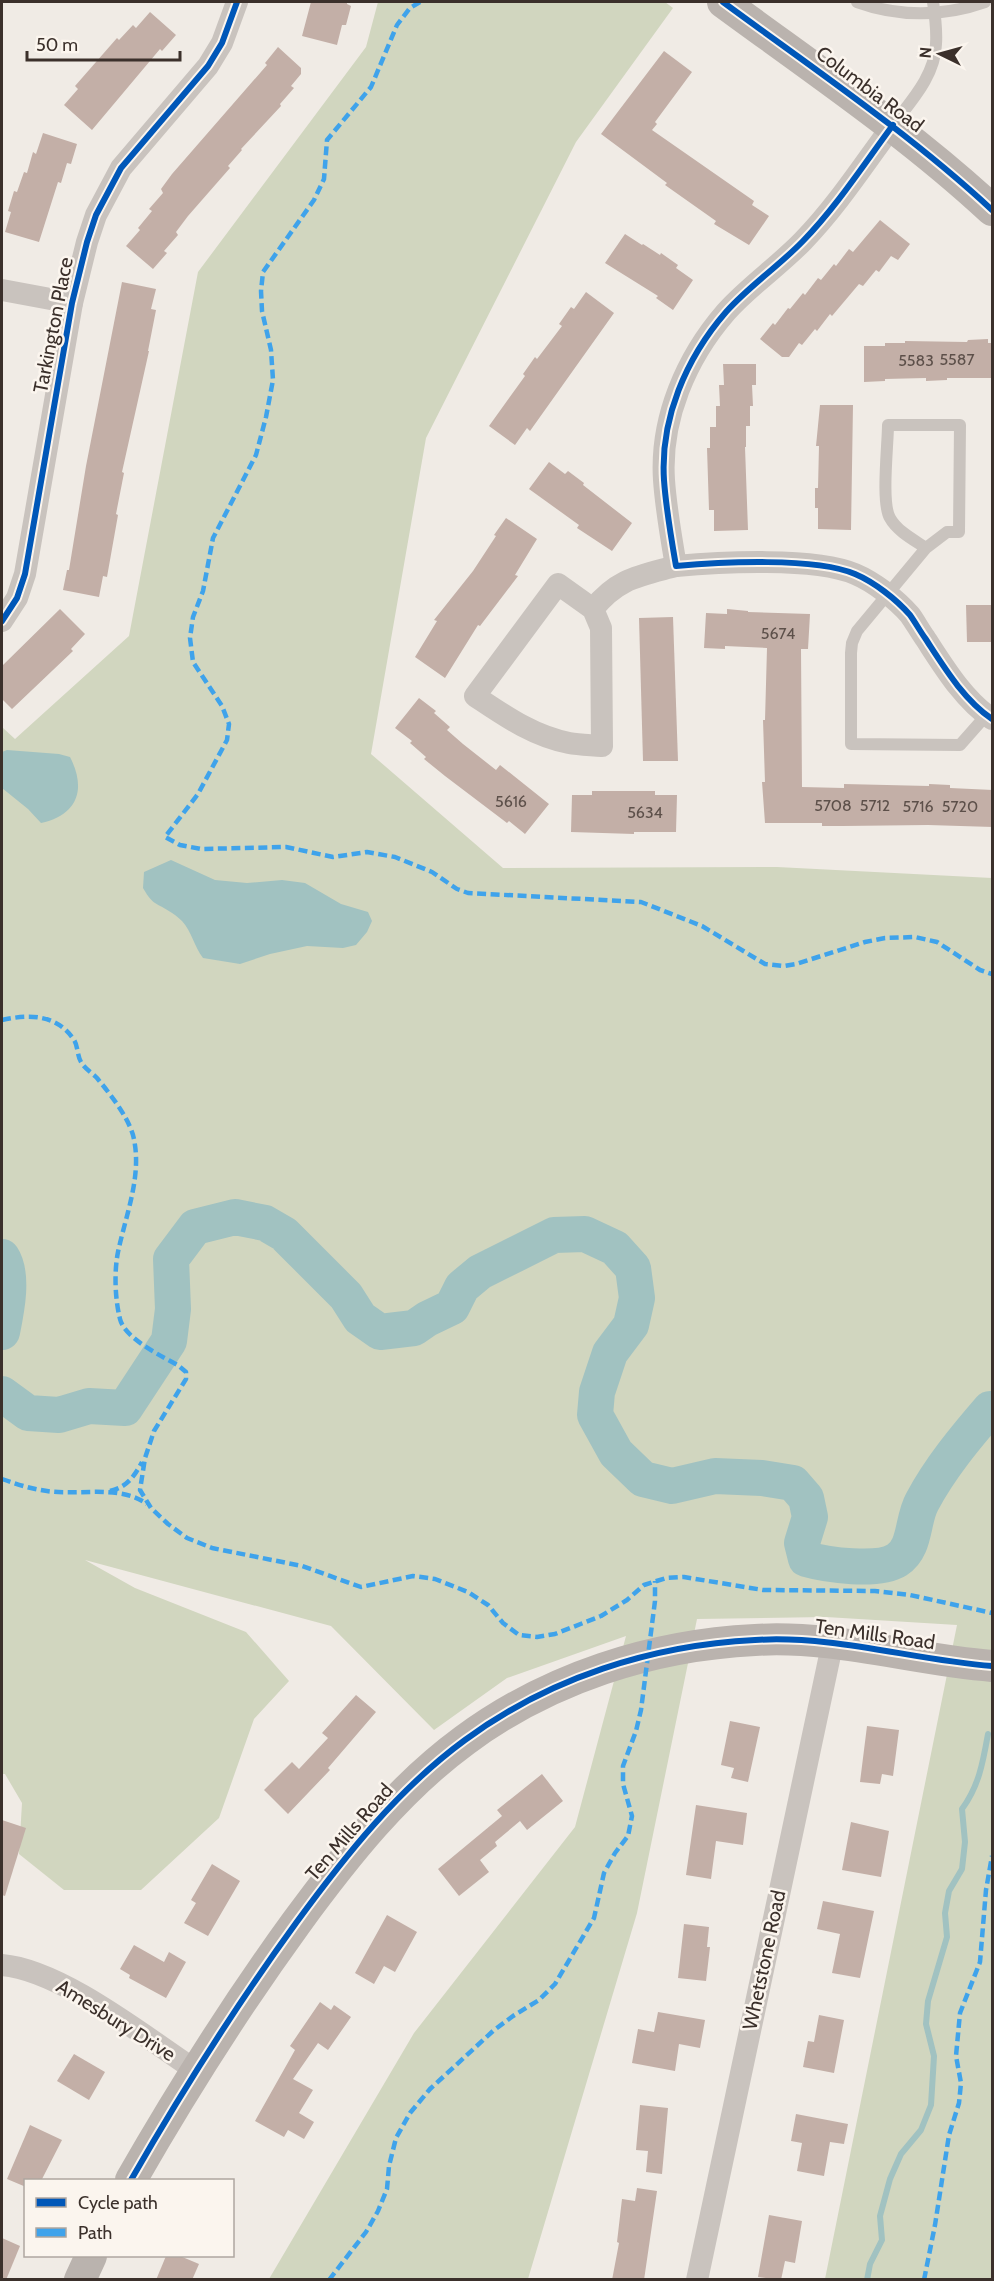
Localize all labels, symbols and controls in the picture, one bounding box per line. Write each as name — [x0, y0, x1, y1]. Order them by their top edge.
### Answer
scale bar — [27, 24, 180, 62]
north arrow — [910, 24, 970, 84]
text: 50 m — [36, 34, 78, 56]
street label: Columbia Road — [811, 41, 929, 137]
text: N — [916, 46, 936, 59]
street label: Tarkington Place — [28, 255, 78, 395]
house number: 5587 — [939, 350, 975, 369]
house number: 5583 — [898, 351, 934, 370]
house number: 5674 — [761, 624, 795, 643]
house number: 5616 — [495, 792, 527, 811]
house number: 5708 — [814, 796, 852, 815]
house number: 5712 — [860, 796, 890, 815]
house number: 5716 — [902, 797, 934, 816]
house number: 5720 — [942, 797, 978, 816]
house number: 5634 — [627, 803, 663, 822]
street label: Ten Mills Road — [813, 1614, 937, 1654]
street label: Ten Mills Road — [300, 1779, 398, 1885]
street label: Whetstone Road — [738, 1888, 790, 2032]
street label: Amesbury Drive — [52, 1974, 180, 2066]
legend — [24, 2179, 234, 2257]
text: Cycle path — [78, 2192, 158, 2214]
text: Path — [78, 2222, 112, 2244]

